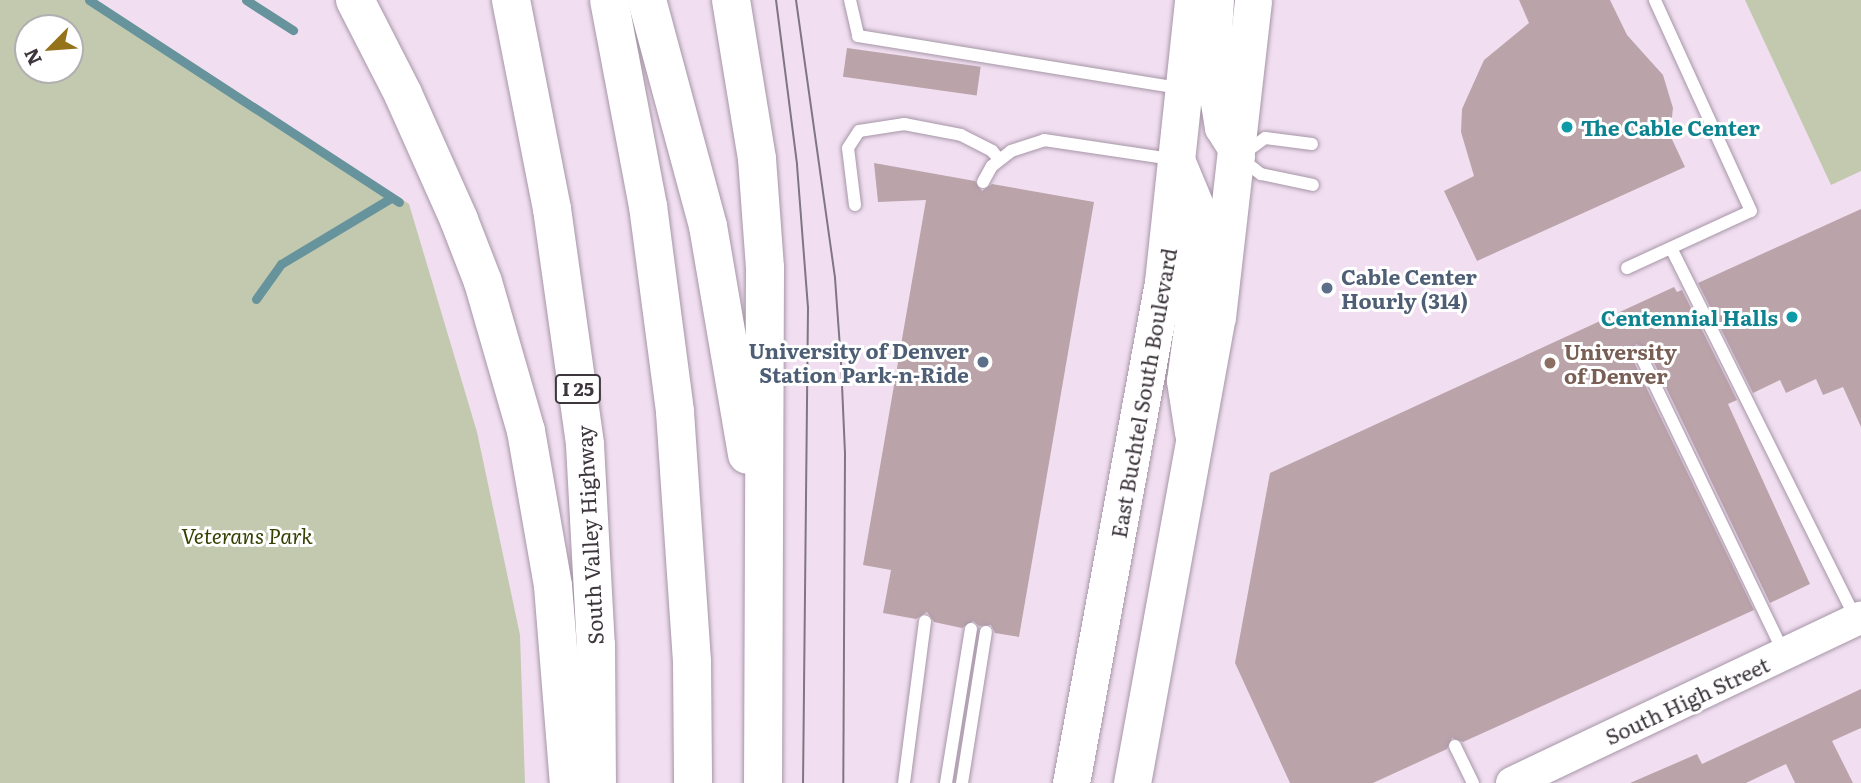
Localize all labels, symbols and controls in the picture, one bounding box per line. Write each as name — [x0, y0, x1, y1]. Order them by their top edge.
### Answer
north arrow — [14, 14, 84, 84]
text: N — [16, 44, 48, 70]
place label: The Cable Center — [1581, 114, 1760, 140]
marker: The Cable Center — [1559, 119, 1575, 135]
street label: East Buchtel South Boulevard — [1105, 246, 1181, 540]
place label: Cable Center Hourly (314) — [1341, 263, 1477, 313]
marker: Cable Center Hourly (314) — [1319, 280, 1335, 296]
place label: Centennial Halls — [1601, 304, 1778, 330]
marker: Centennial Halls — [1784, 309, 1800, 325]
place label: University of Denver Station Park-n-Ride — [748, 337, 969, 387]
place label: University of Denver — [1564, 338, 1677, 388]
marker: University of Denver Station Park-n-Ride — [975, 354, 991, 370]
marker: University of Denver — [1542, 355, 1558, 371]
road number: I 25 — [554, 374, 602, 404]
street label: South Valley Highway — [571, 425, 607, 645]
park label: Veterans Park — [181, 522, 313, 548]
street label: South High Street — [1601, 651, 1773, 749]

